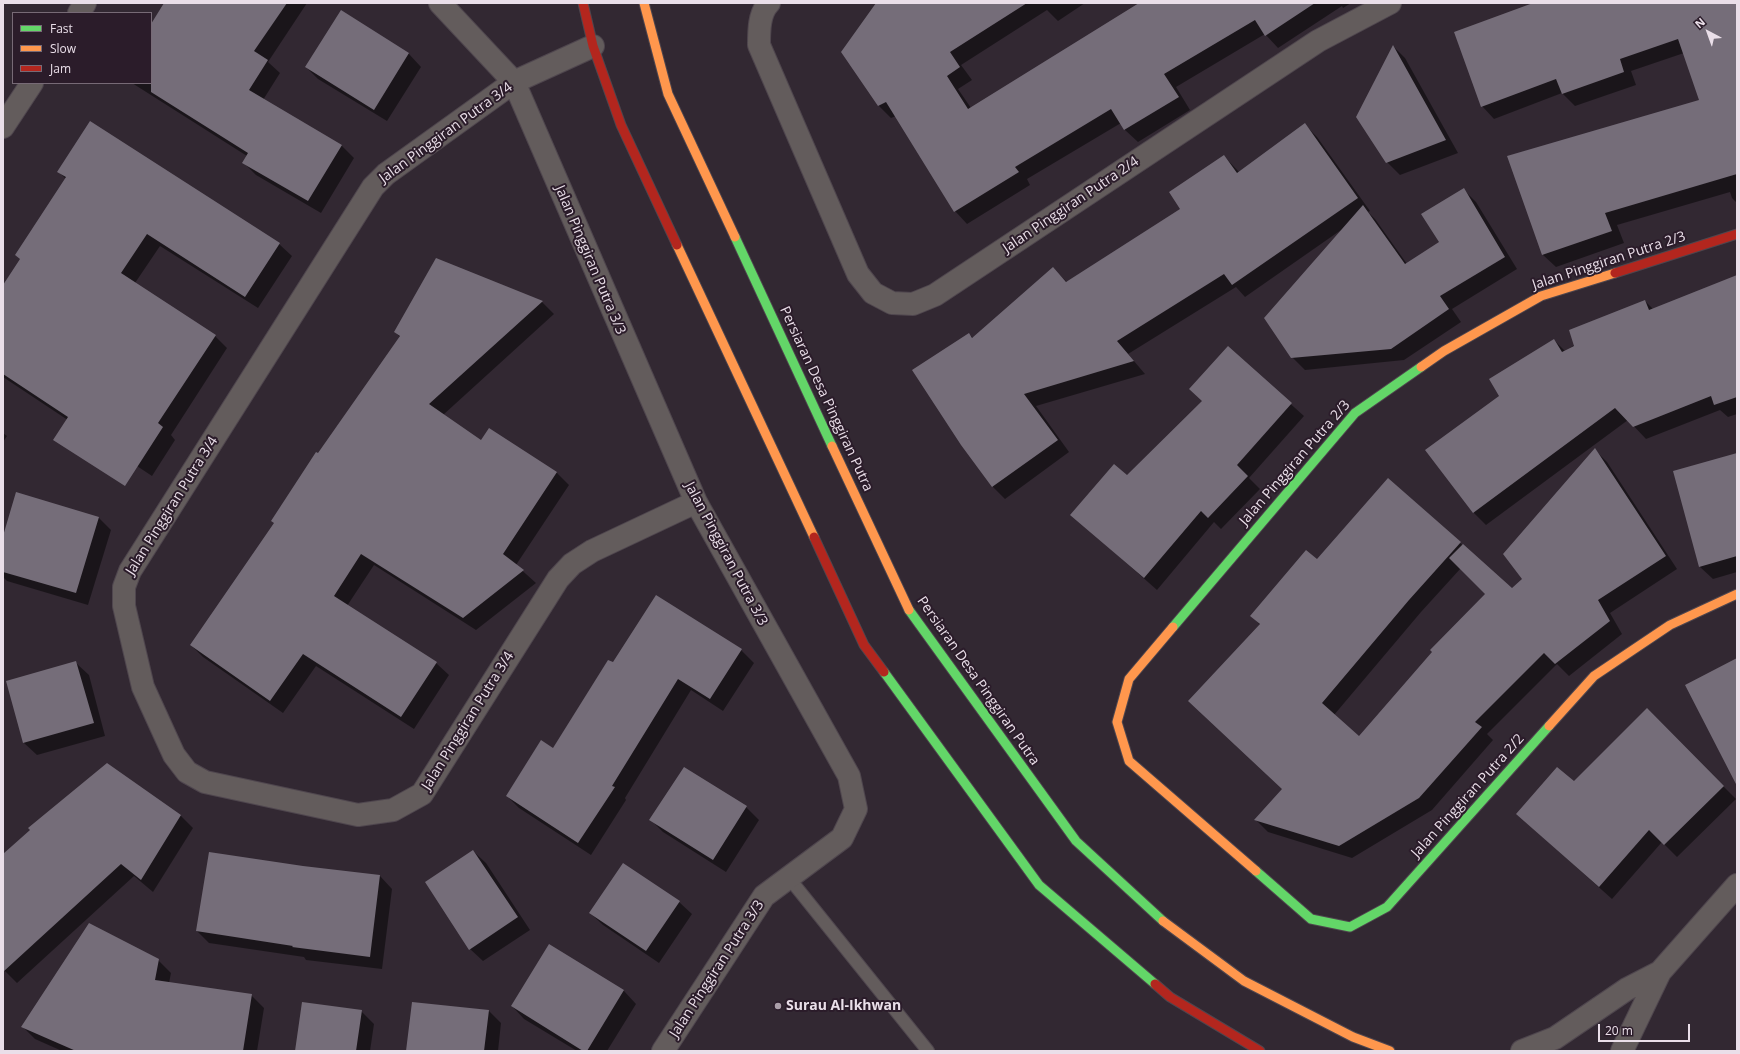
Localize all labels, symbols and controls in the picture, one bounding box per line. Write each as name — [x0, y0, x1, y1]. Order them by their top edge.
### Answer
legend — [12, 12, 152, 84]
north arrow — [1688, 12, 1728, 52]
text: N — [1691, 14, 1708, 31]
text: Fast — [50, 20, 73, 37]
text: Slow — [50, 40, 76, 57]
text: Jam — [50, 60, 71, 77]
street label: Jalan Pinggiran Putra 3/4 — [376, 79, 516, 187]
street label: Jalan Pinggiran Putra 2/4 — [1000, 153, 1142, 257]
street label: Jalan Pinggiran Putra 3/3 — [551, 183, 629, 337]
street label: Jalan Pinggiran Putra 2/3 — [1530, 228, 1688, 294]
street label: Persiaran Desa Pinggiran Putra — [776, 304, 876, 494]
street label: Jalan Pinggiran Putra 2/3 — [1236, 397, 1354, 529]
street label: Jalan Pinggiran Putra 3/4 — [122, 434, 222, 578]
street label: Jalan Pinggiran Putra 3/3 — [681, 479, 771, 629]
street label: Persiaran Desa Pinggiran Putra — [913, 593, 1043, 769]
street label: Jalan Pinggiran Putra 3/4 — [418, 649, 518, 793]
street label: Jalan Pinggiran Putra 2/2 — [1408, 731, 1528, 861]
street label: Jalan Pinggiran Putra 3/3 — [666, 897, 768, 1041]
place label: Surau Al-Ikhwan — [786, 998, 901, 1014]
marker: Surau Al-Ikhwan — [773, 1001, 783, 1011]
scale bar — [1600, 1016, 1692, 1042]
text: 20 m — [1605, 1022, 1633, 1039]

